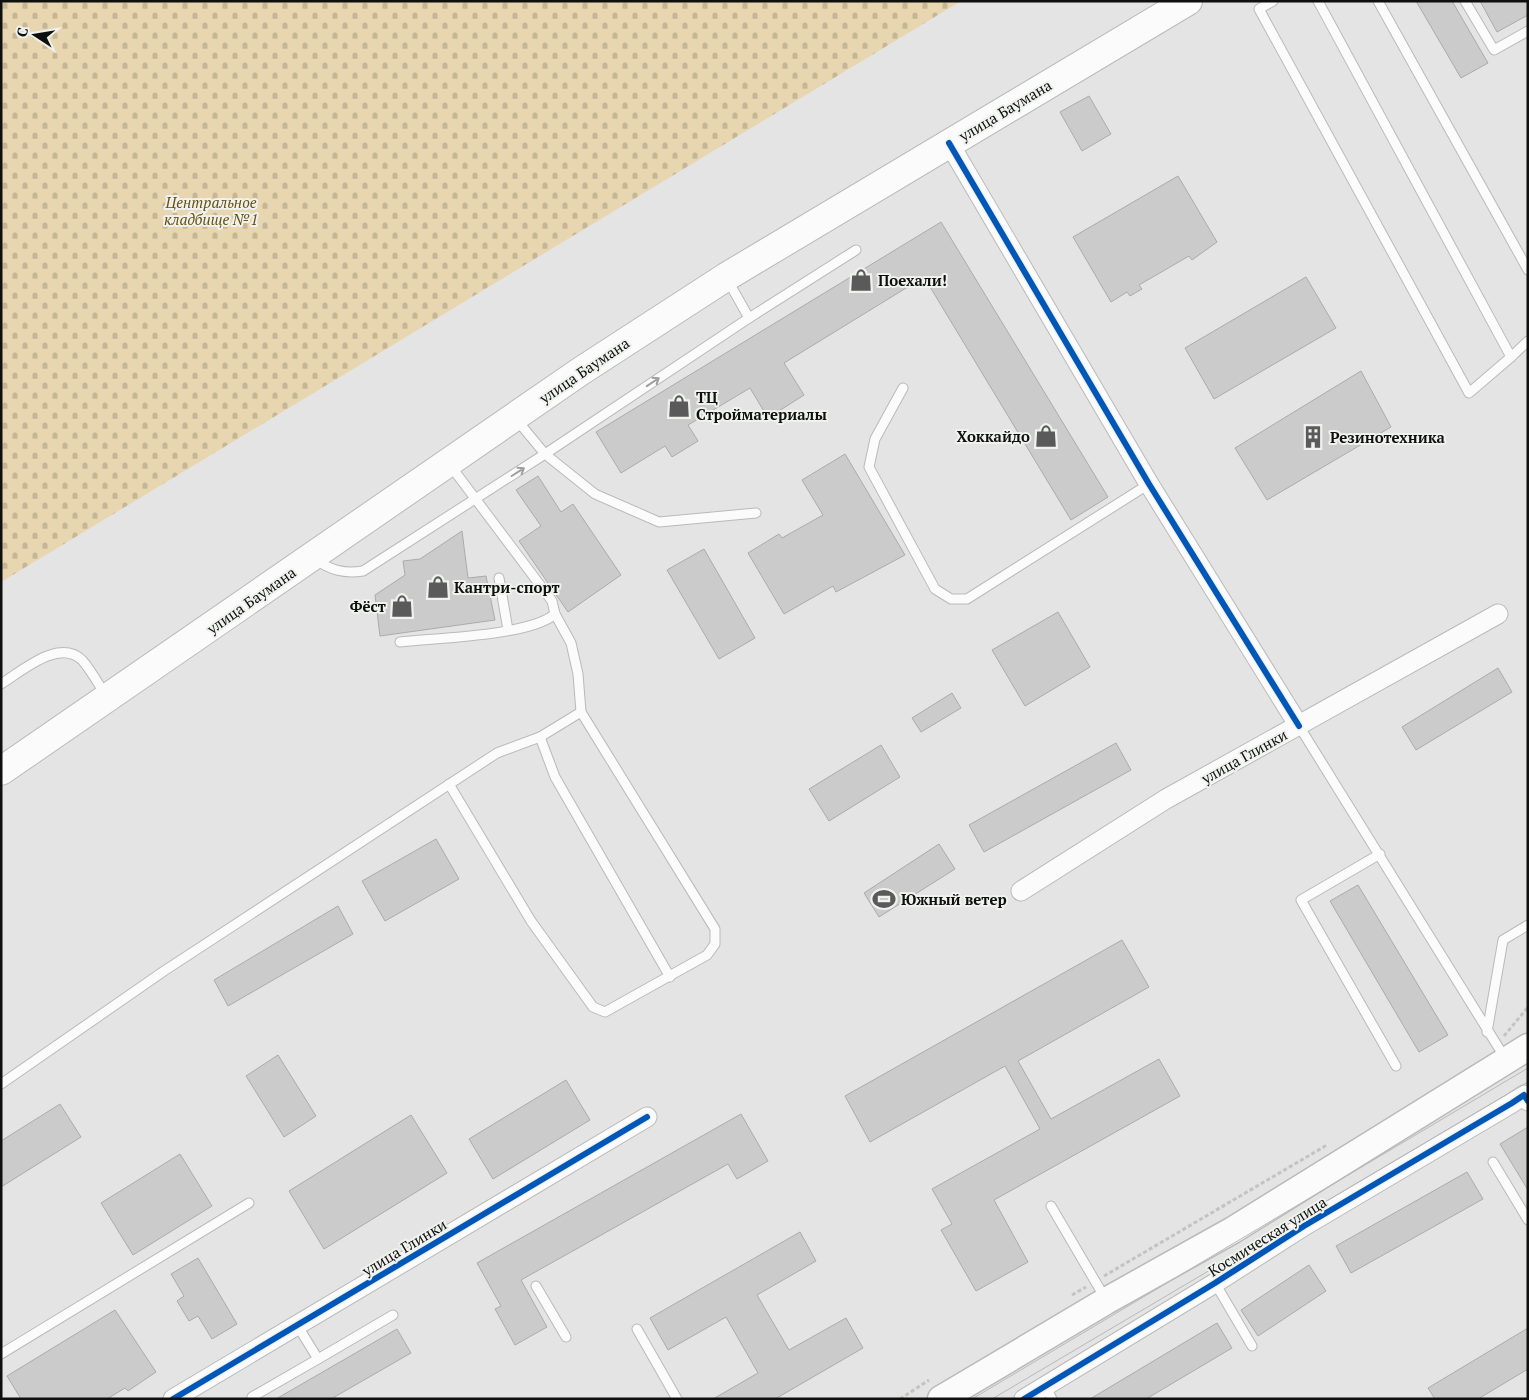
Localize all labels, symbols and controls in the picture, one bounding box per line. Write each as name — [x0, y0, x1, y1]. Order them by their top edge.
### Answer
north arrow — [10, 10, 60, 60]
text: С — [12, 26, 32, 39]
street label: улица Баумана — [954, 74, 1055, 146]
park label: Центральное кладбище №1 — [164, 192, 258, 229]
shop icon: Поехали! — [848, 267, 874, 293]
place label: Поехали! — [878, 270, 947, 290]
street label: улица Баумана — [534, 332, 633, 408]
one-way arrow — [646, 377, 660, 387]
place label: ТЦ Стройматериалы — [696, 387, 827, 424]
shop icon: ТЦ Стройматериалы — [666, 393, 692, 419]
shop icon: Хоккайдо — [1033, 423, 1059, 449]
building icon: Резинотехника — [1300, 424, 1326, 450]
place label: Хоккайдо — [957, 426, 1030, 446]
place label: Резинотехника — [1330, 427, 1446, 447]
one-way arrow — [510, 467, 524, 477]
street label: улица Баумана — [202, 562, 300, 639]
shop icon: Кантри-спорт — [425, 574, 451, 600]
place label: Кантри-спорт — [454, 577, 560, 597]
shop icon: Фёст — [389, 593, 415, 619]
place label: Фёст — [350, 596, 386, 616]
street label: улица Глинки — [1197, 724, 1291, 788]
sports icon: Южный ветер — [871, 886, 897, 912]
place label: Южный ветер — [901, 889, 1007, 909]
street label: Космическая улица — [1204, 1191, 1330, 1281]
street label: улица Глинки — [357, 1214, 450, 1281]

